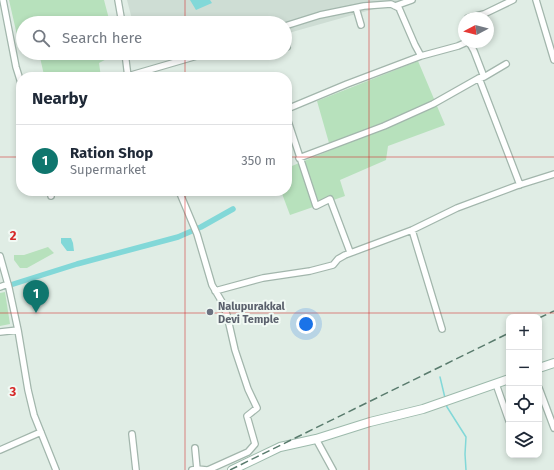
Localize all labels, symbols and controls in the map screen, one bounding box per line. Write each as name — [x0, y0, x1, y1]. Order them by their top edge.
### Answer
north arrow — [458, 12, 494, 48]
search box — [16, 16, 292, 60]
icon: search — [30, 27, 52, 49]
text: Search here — [62, 29, 142, 47]
text: Nearby — [32, 88, 87, 109]
text: Ration Shop — [70, 144, 153, 162]
text: 1 — [42, 153, 48, 168]
text: 350 m — [241, 153, 276, 168]
text: Supermarket — [70, 162, 146, 177]
text: 2 — [10, 228, 17, 243]
pin: 1 — [23, 280, 49, 313]
place label: Nalupurakkal Devi Temple — [218, 300, 286, 326]
marker: Nalupurakkal Devi Temple — [205, 307, 215, 317]
your location — [296, 314, 316, 334]
map controls — [506, 314, 542, 458]
button: + — [506, 314, 542, 350]
button: − — [506, 350, 542, 386]
text: 3 — [9, 384, 17, 399]
button: locate — [506, 386, 542, 422]
button: layers — [506, 422, 542, 458]

